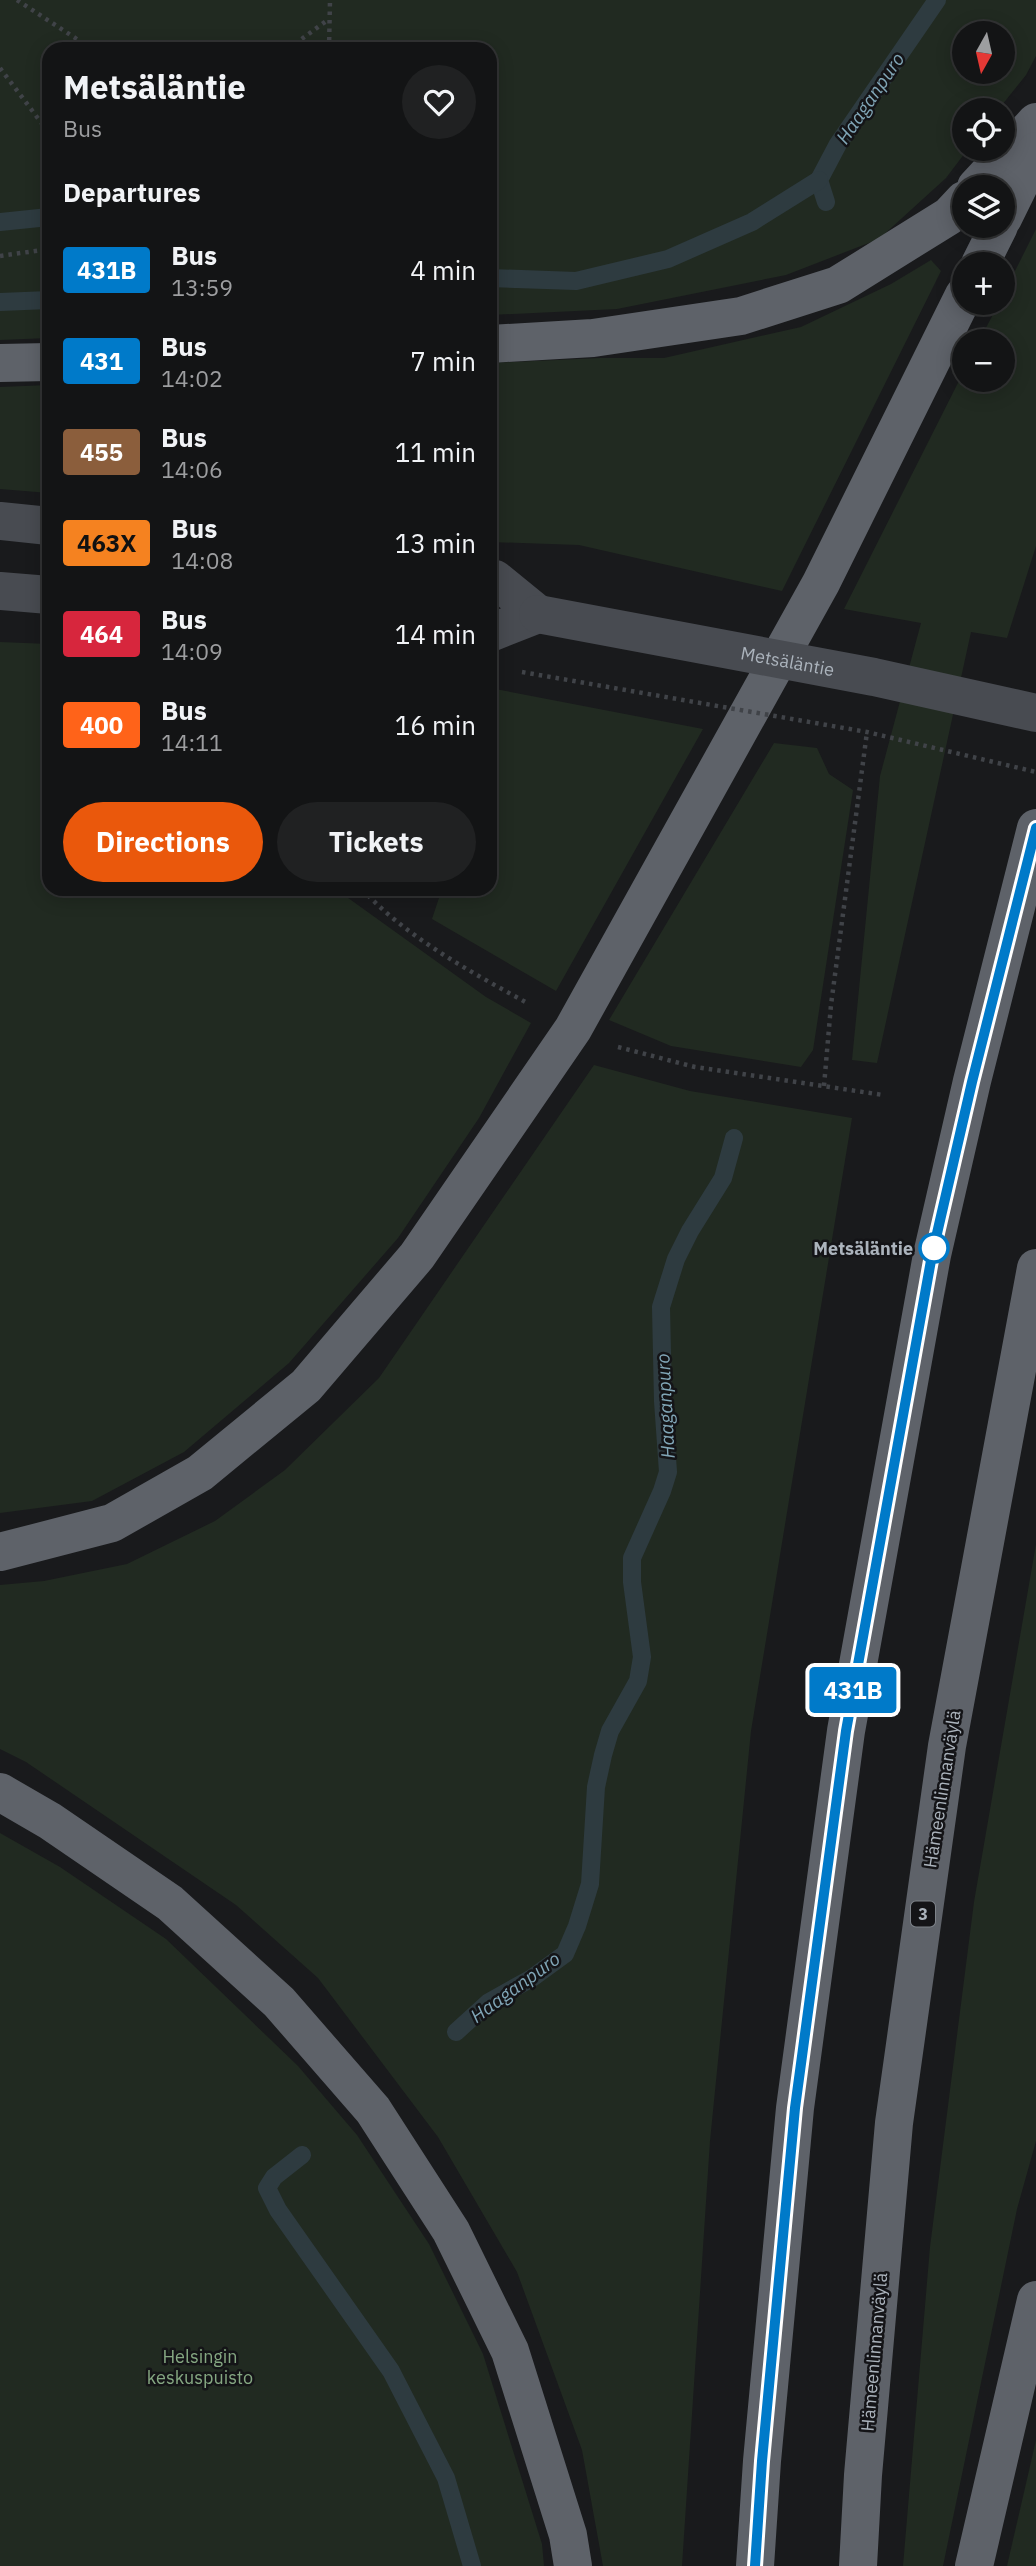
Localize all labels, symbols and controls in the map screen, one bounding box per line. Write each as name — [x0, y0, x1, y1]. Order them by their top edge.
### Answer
north arrow — [952, 21, 1015, 84]
map controls — [952, 21, 1015, 392]
water label: Haaganpuro — [831, 48, 909, 148]
text: Metsäläntie — [63, 65, 246, 108]
button: heart — [402, 65, 476, 139]
button: locate — [952, 98, 1015, 161]
text: Bus — [63, 113, 102, 143]
text: Departures — [63, 175, 201, 209]
button: layers — [952, 175, 1015, 238]
text: Bus — [171, 238, 217, 272]
button: + — [952, 252, 1015, 315]
text: 4 min — [410, 253, 476, 287]
text: 431B — [77, 254, 136, 286]
text: 13:59 — [171, 272, 233, 302]
text: Bus — [161, 329, 207, 363]
button: − — [952, 329, 1015, 392]
text: 7 min — [410, 344, 476, 378]
text: 431 — [80, 345, 123, 377]
text: 14:02 — [161, 363, 223, 393]
text: Bus — [161, 420, 207, 454]
text: 11 min — [395, 435, 476, 469]
text: 455 — [80, 436, 123, 468]
text: 14:06 — [161, 454, 223, 484]
text: Bus — [171, 511, 217, 545]
text: 13 min — [395, 526, 476, 560]
text: 463X — [77, 527, 136, 559]
text: 14:08 — [171, 545, 233, 575]
text: Bus — [161, 602, 207, 636]
text: 14 min — [395, 617, 476, 651]
text: 464 — [80, 618, 123, 650]
text: 14:09 — [161, 636, 223, 666]
street label: Metsäläntie — [739, 641, 836, 681]
text: Bus — [161, 693, 207, 727]
text: 16 min — [395, 708, 476, 742]
text: 400 — [80, 709, 123, 741]
text: 14:11 — [161, 727, 223, 757]
button: Directions — [63, 802, 263, 882]
button: Tickets — [277, 802, 476, 882]
marker: Metsäläntie — [919, 1233, 949, 1263]
place label: Metsäläntie — [813, 1237, 913, 1260]
water label: Haaganpuro — [650, 1353, 680, 1459]
line badge: 431B — [804, 1667, 902, 1713]
text: 431B — [823, 1674, 883, 1706]
street label: Hämeenlinnanväylä — [918, 1708, 966, 1869]
road number: 3 — [911, 1902, 935, 1926]
water label: Haaganpuro — [465, 1946, 565, 2028]
street label: Hämeenlinnanväylä — [856, 2271, 892, 2432]
park label: Helsingin keskuspuisto — [147, 2345, 253, 2389]

